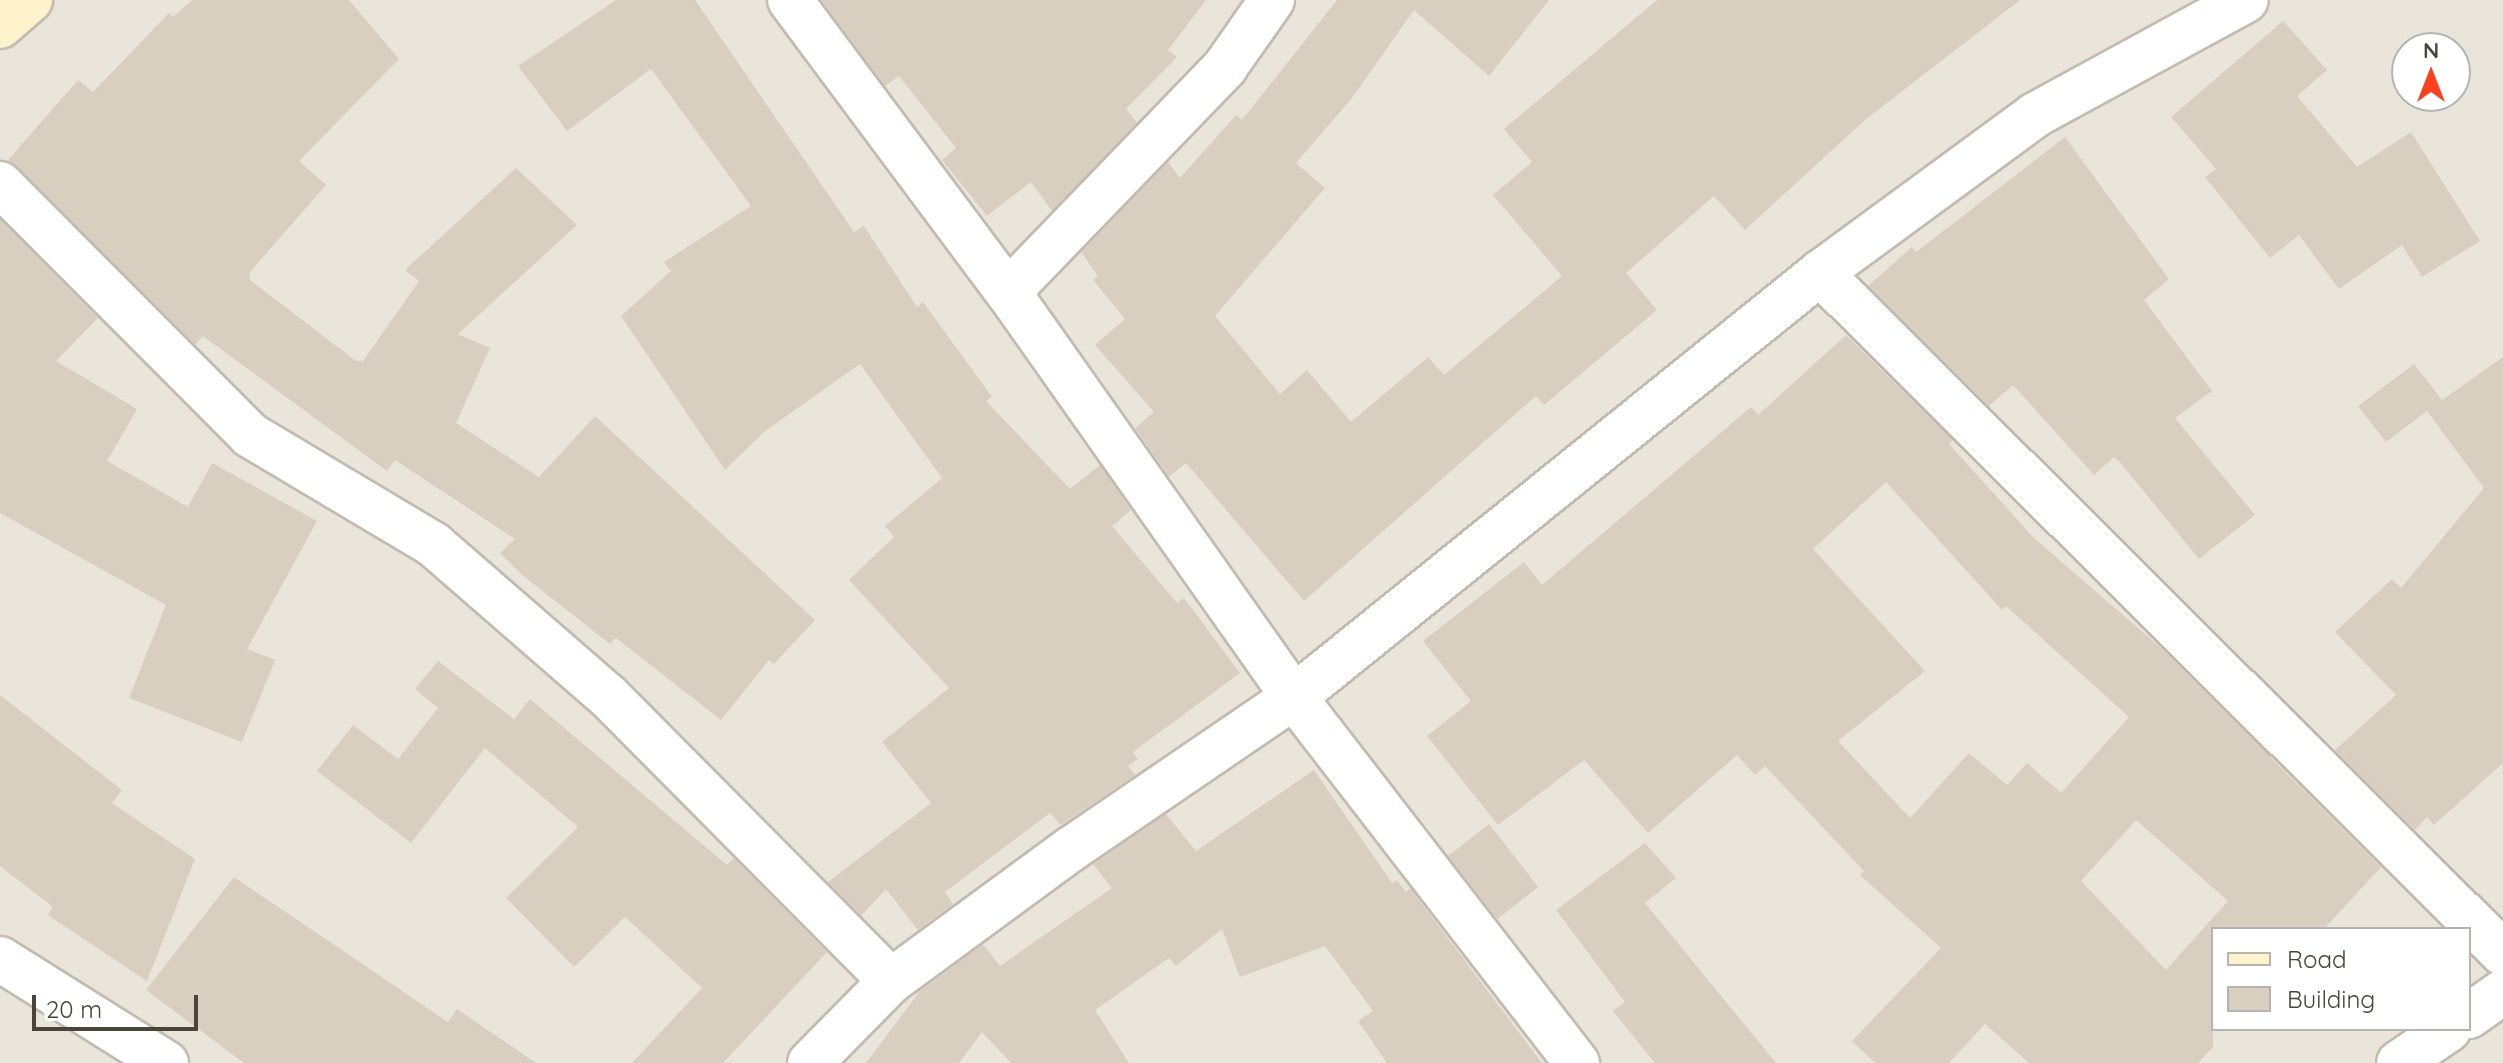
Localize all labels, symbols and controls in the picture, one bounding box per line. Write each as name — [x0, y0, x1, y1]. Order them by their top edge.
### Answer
north arrow — [2391, 32, 2471, 112]
text: N — [2423, 36, 2439, 64]
legend — [2211, 927, 2471, 1031]
text: Road — [2287, 944, 2347, 974]
scale bar — [36, 979, 202, 1029]
text: Building — [2287, 984, 2375, 1014]
text: 20 m — [46, 994, 102, 1024]

